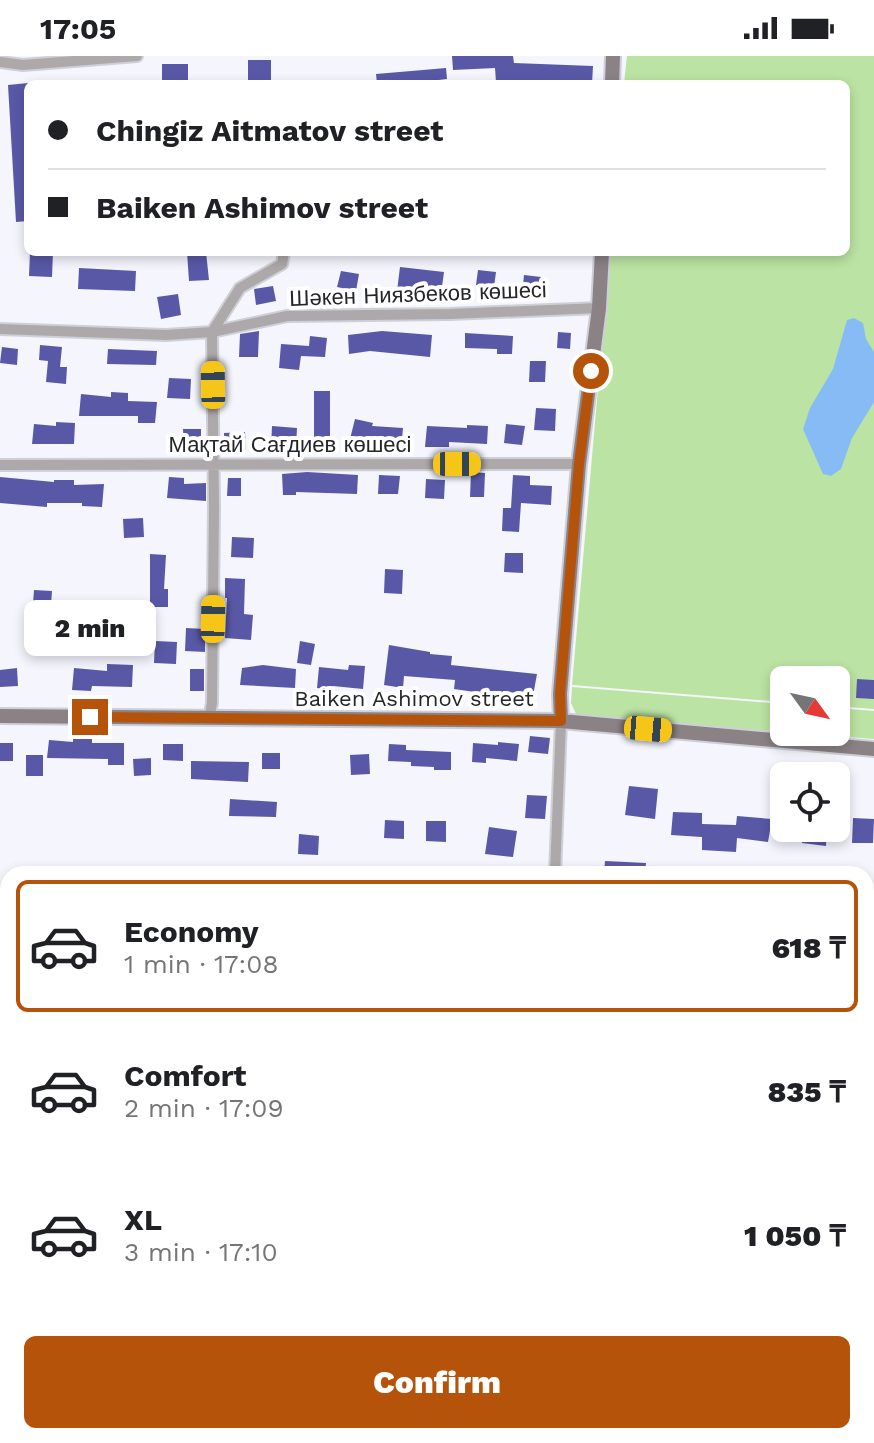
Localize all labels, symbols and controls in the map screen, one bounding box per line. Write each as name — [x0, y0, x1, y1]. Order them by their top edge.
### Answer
text: 17:05 — [40, 11, 116, 46]
text: Chingiz Aitmatov street — [96, 113, 443, 148]
text: Baiken Ashimov street — [96, 190, 428, 225]
street label: Шәкен Ниязбеков көшесі — [289, 277, 547, 311]
route start — [573, 353, 609, 389]
car — [201, 361, 225, 409]
street label: Мақтай Сағдиев көшесі — [169, 432, 411, 457]
car — [433, 452, 481, 476]
car — [201, 595, 225, 643]
callout: 2 min — [24, 601, 156, 657]
text: 2 min — [55, 613, 125, 643]
north arrow — [770, 666, 850, 746]
map controls — [770, 666, 850, 842]
street label: Baiken Ashimov street — [294, 686, 534, 711]
route end — [72, 699, 108, 735]
car — [623, 715, 673, 743]
button: locate — [770, 762, 850, 842]
icon: car — [28, 910, 100, 982]
text: Economy — [124, 914, 259, 949]
text: 618 ₸ — [771, 930, 846, 965]
text: 1 min · 17:08 — [124, 949, 279, 979]
icon: car — [28, 1054, 100, 1126]
text: Comfort — [124, 1058, 246, 1093]
text: 835 ₸ — [767, 1074, 846, 1109]
text: 2 min · 17:09 — [124, 1093, 284, 1123]
icon: car — [28, 1198, 100, 1270]
text: XL — [124, 1202, 162, 1237]
text: 1 050 ₸ — [744, 1218, 846, 1253]
text: 3 min · 17:10 — [124, 1237, 278, 1267]
button: Confirm — [24, 1336, 850, 1428]

